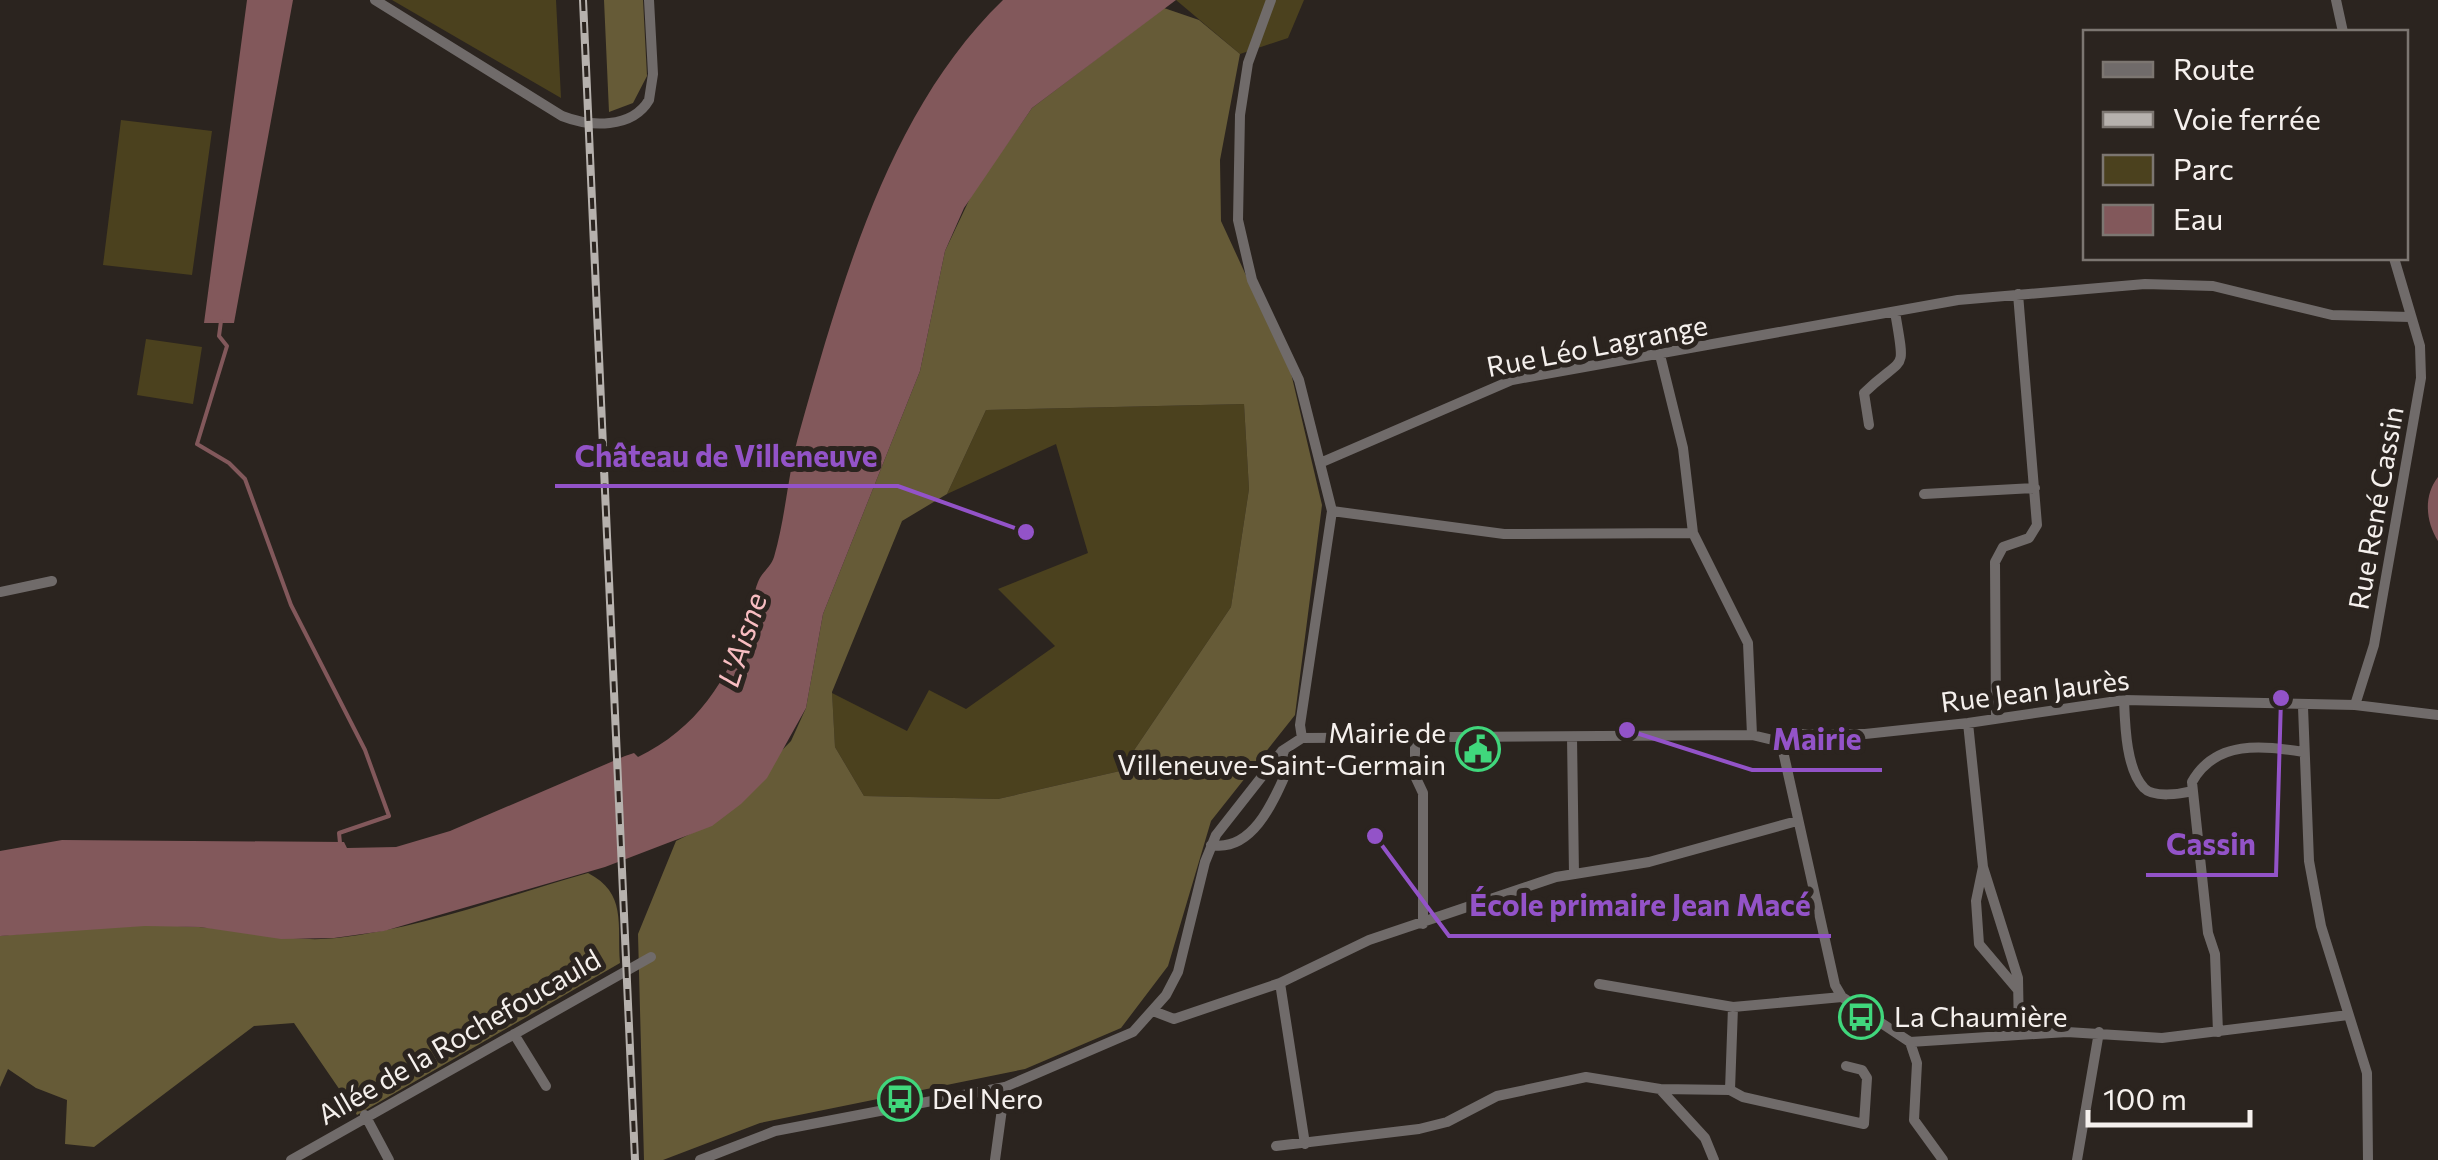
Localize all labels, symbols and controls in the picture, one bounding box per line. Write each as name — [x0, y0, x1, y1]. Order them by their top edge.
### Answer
legend — [2083, 30, 2408, 260]
text: Route — [2173, 49, 2255, 86]
text: Voie ferrée — [2173, 99, 2321, 136]
text: Parc — [2173, 149, 2234, 186]
text: Eau — [2173, 199, 2223, 236]
street label: Rue Léo Lagrange — [1483, 307, 1710, 383]
street label: Rue René Cassin — [2340, 404, 2410, 612]
callout: Château de Villeneuve — [555, 426, 898, 486]
text: Château de Villeneuve — [574, 436, 878, 473]
water label: L'Aisne — [708, 587, 773, 691]
street label: Rue Jean Jaurès — [1939, 662, 2131, 718]
callout: Mairie — [1752, 710, 1882, 770]
place label: Mairie de Villeneuve-Saint-Germain — [1117, 715, 1446, 781]
text: Mairie — [1772, 719, 1862, 756]
public building icon: Mairie de Villeneuve-Saint-Germain — [1455, 726, 1501, 772]
callout: Cassin — [2146, 815, 2276, 875]
text: Cassin — [2166, 824, 2256, 861]
callout: École primaire Jean Macé — [1449, 876, 1831, 936]
text: École primaire Jean Macé — [1469, 885, 1811, 922]
street label: Allée de la Rochefoucauld — [311, 941, 606, 1131]
bus stop icon: La Chaumière — [1838, 994, 1884, 1040]
place label: La Chaumière — [1894, 999, 2067, 1033]
scale bar — [2088, 1065, 2250, 1127]
bus stop icon: Del Nero — [877, 1076, 923, 1122]
text: 100 m — [2103, 1079, 2187, 1116]
place label: Del Nero — [932, 1081, 1043, 1115]

